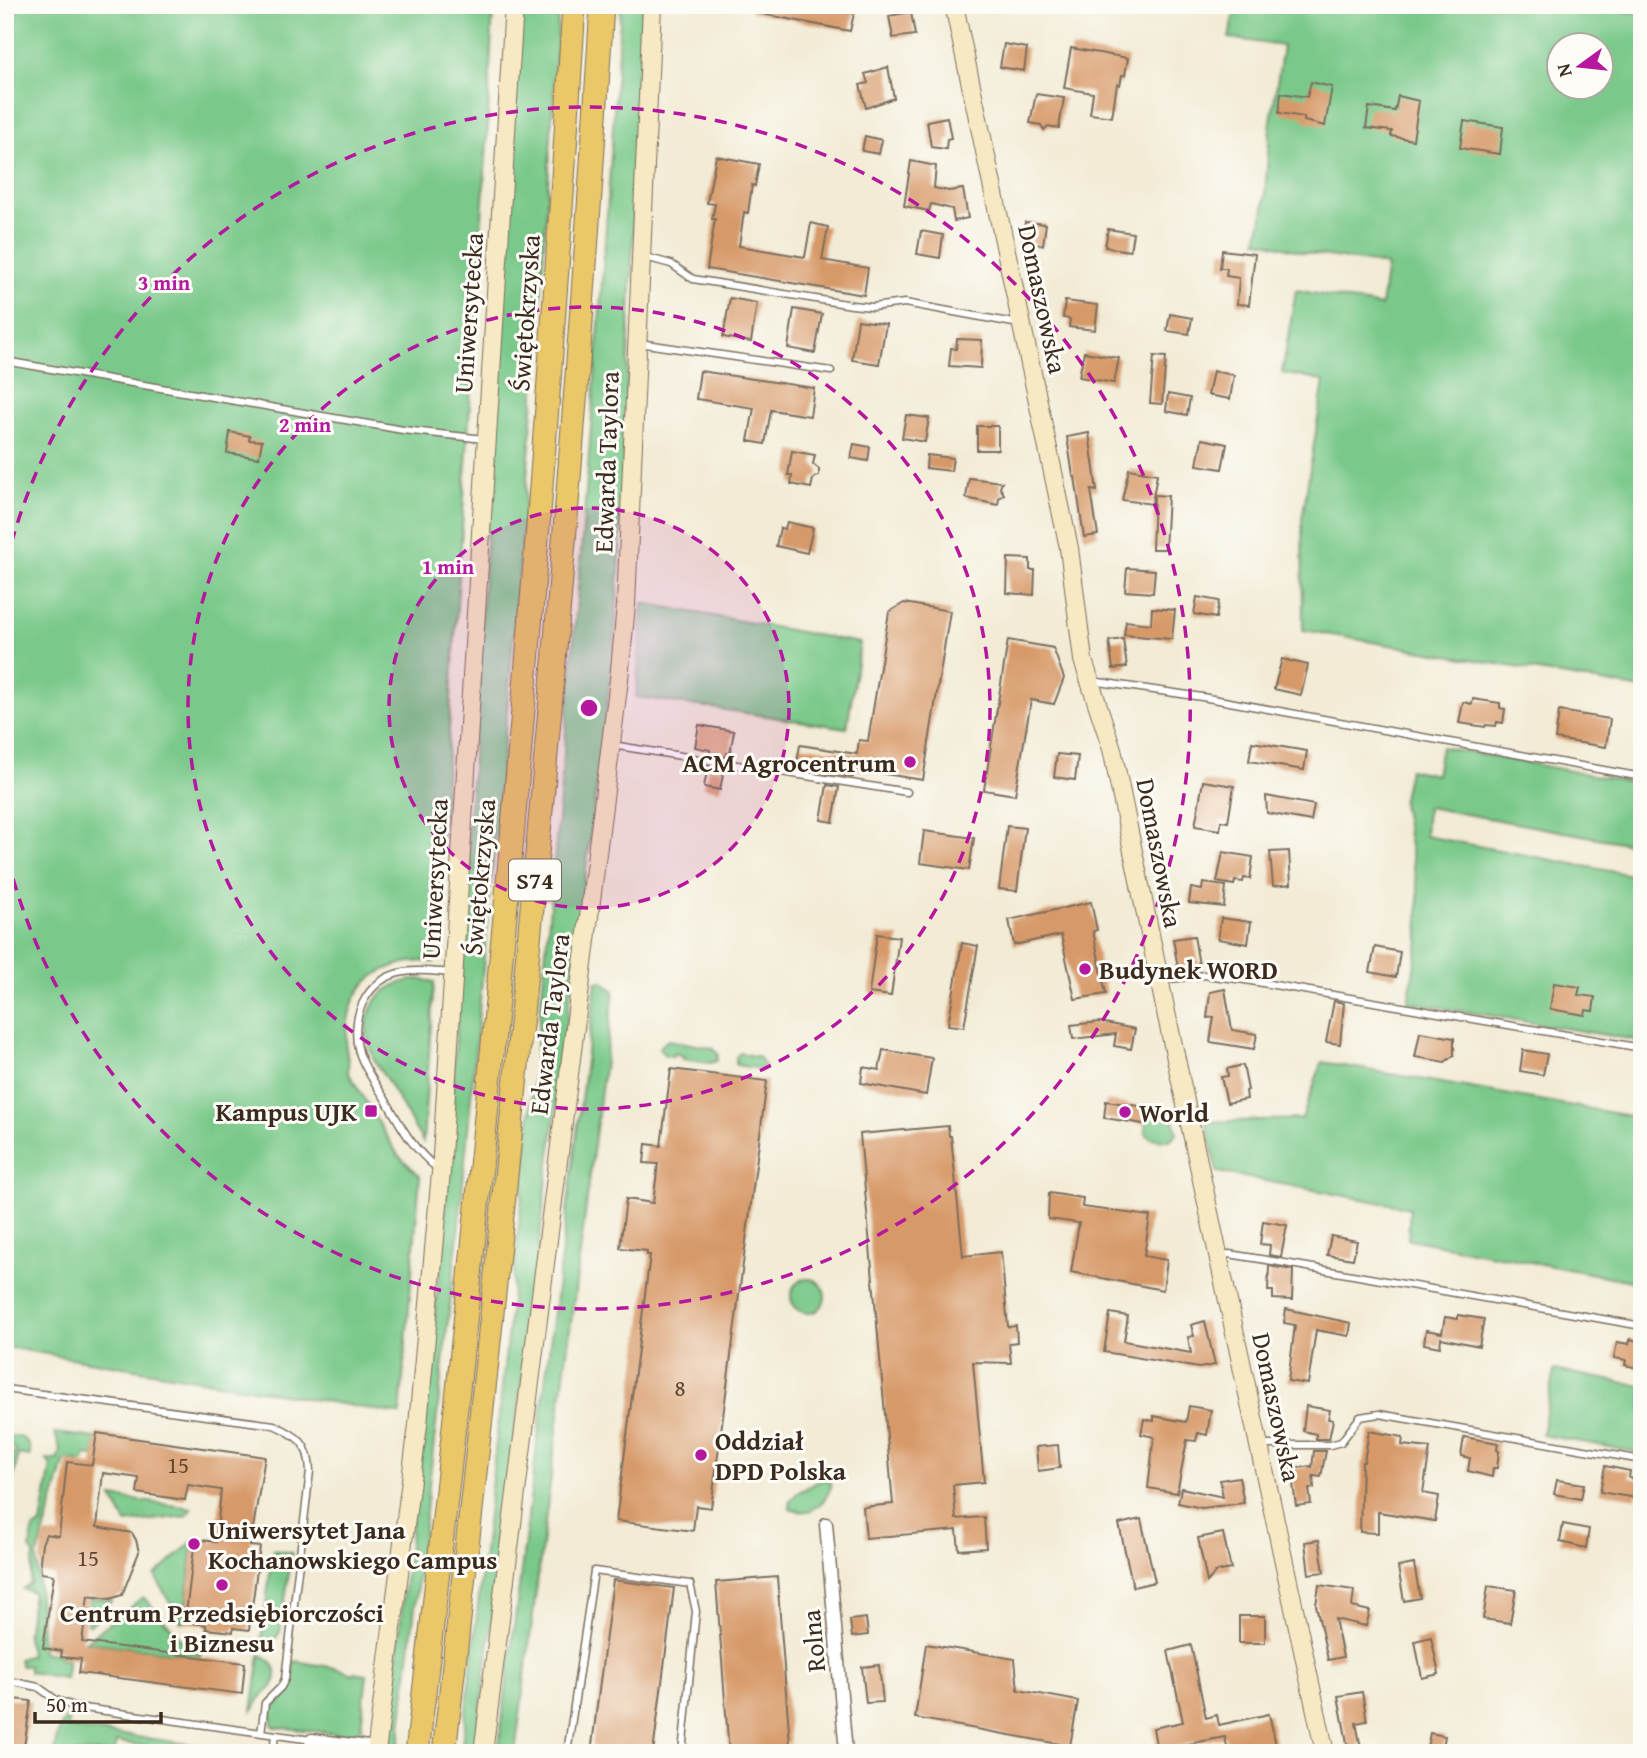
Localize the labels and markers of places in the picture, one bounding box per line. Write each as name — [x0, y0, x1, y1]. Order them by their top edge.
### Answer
centre of rings — [577, 696, 601, 720]
place label: ACM Agrocentrum — [682, 743, 897, 782]
marker: ACM Agrocentrum — [902, 754, 918, 770]
place label: Budynek WORD — [1099, 950, 1278, 989]
marker: Budynek WORD — [1077, 961, 1093, 977]
place label: Kampus UJK — [215, 1092, 358, 1131]
place label: World — [1139, 1093, 1209, 1132]
marker: Kampus UJK — [363, 1103, 379, 1119]
marker: World — [1117, 1104, 1133, 1120]
place label: Oddział DPD Polska — [715, 1421, 847, 1490]
marker: Oddział DPD Polska — [693, 1447, 709, 1463]
place label: Uniwersytet Jana Kochanowskiego Campus — [208, 1510, 497, 1579]
marker: Uniwersytet Jana Kochanowskiego Campus — [186, 1536, 202, 1552]
marker: Centrum Przedsiębiorczości i Biznesu — [214, 1577, 230, 1593]
place label: Centrum Przedsiębiorczości i Biznesu — [60, 1593, 384, 1662]

